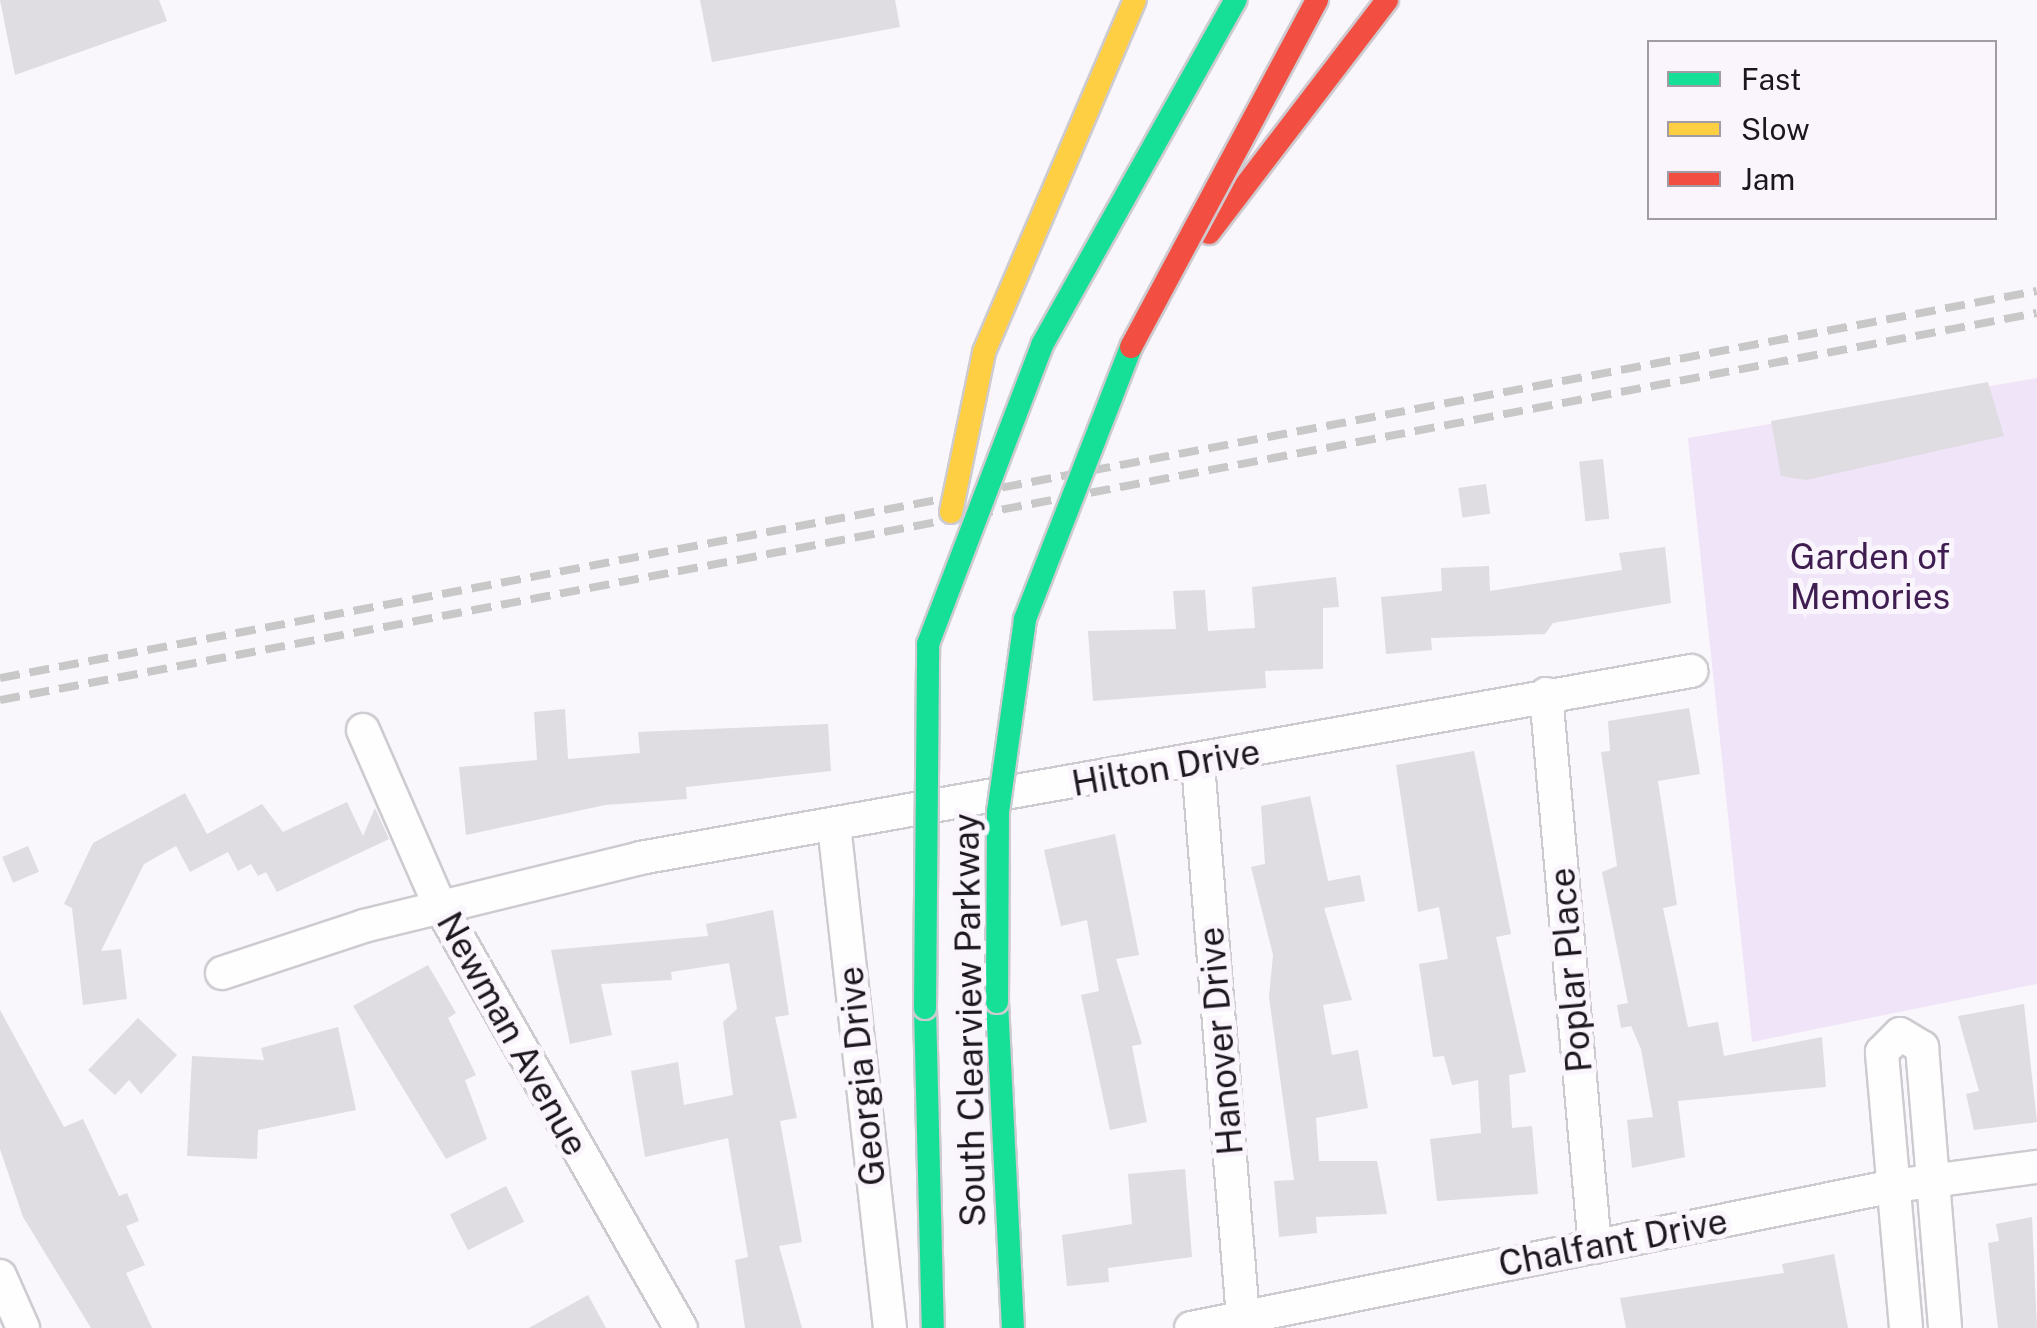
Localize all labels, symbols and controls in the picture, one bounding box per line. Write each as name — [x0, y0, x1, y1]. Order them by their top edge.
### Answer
legend — [1647, 40, 1997, 220]
text: Fast — [1741, 61, 1801, 97]
text: Slow — [1741, 111, 1810, 147]
text: Jam — [1741, 161, 1795, 197]
park label: Garden of Memories — [1790, 536, 1950, 618]
street label: Hilton Drive — [1069, 731, 1263, 805]
street label: South Clearview Parkway — [945, 813, 995, 1227]
street label: Poplar Place — [1541, 866, 1601, 1074]
street label: Newman Avenue — [428, 905, 596, 1163]
street label: Hanover Drive — [1190, 925, 1252, 1157]
street label: Georgia Drive — [830, 964, 894, 1188]
street label: Chalfant Drive — [1495, 1200, 1731, 1286]

